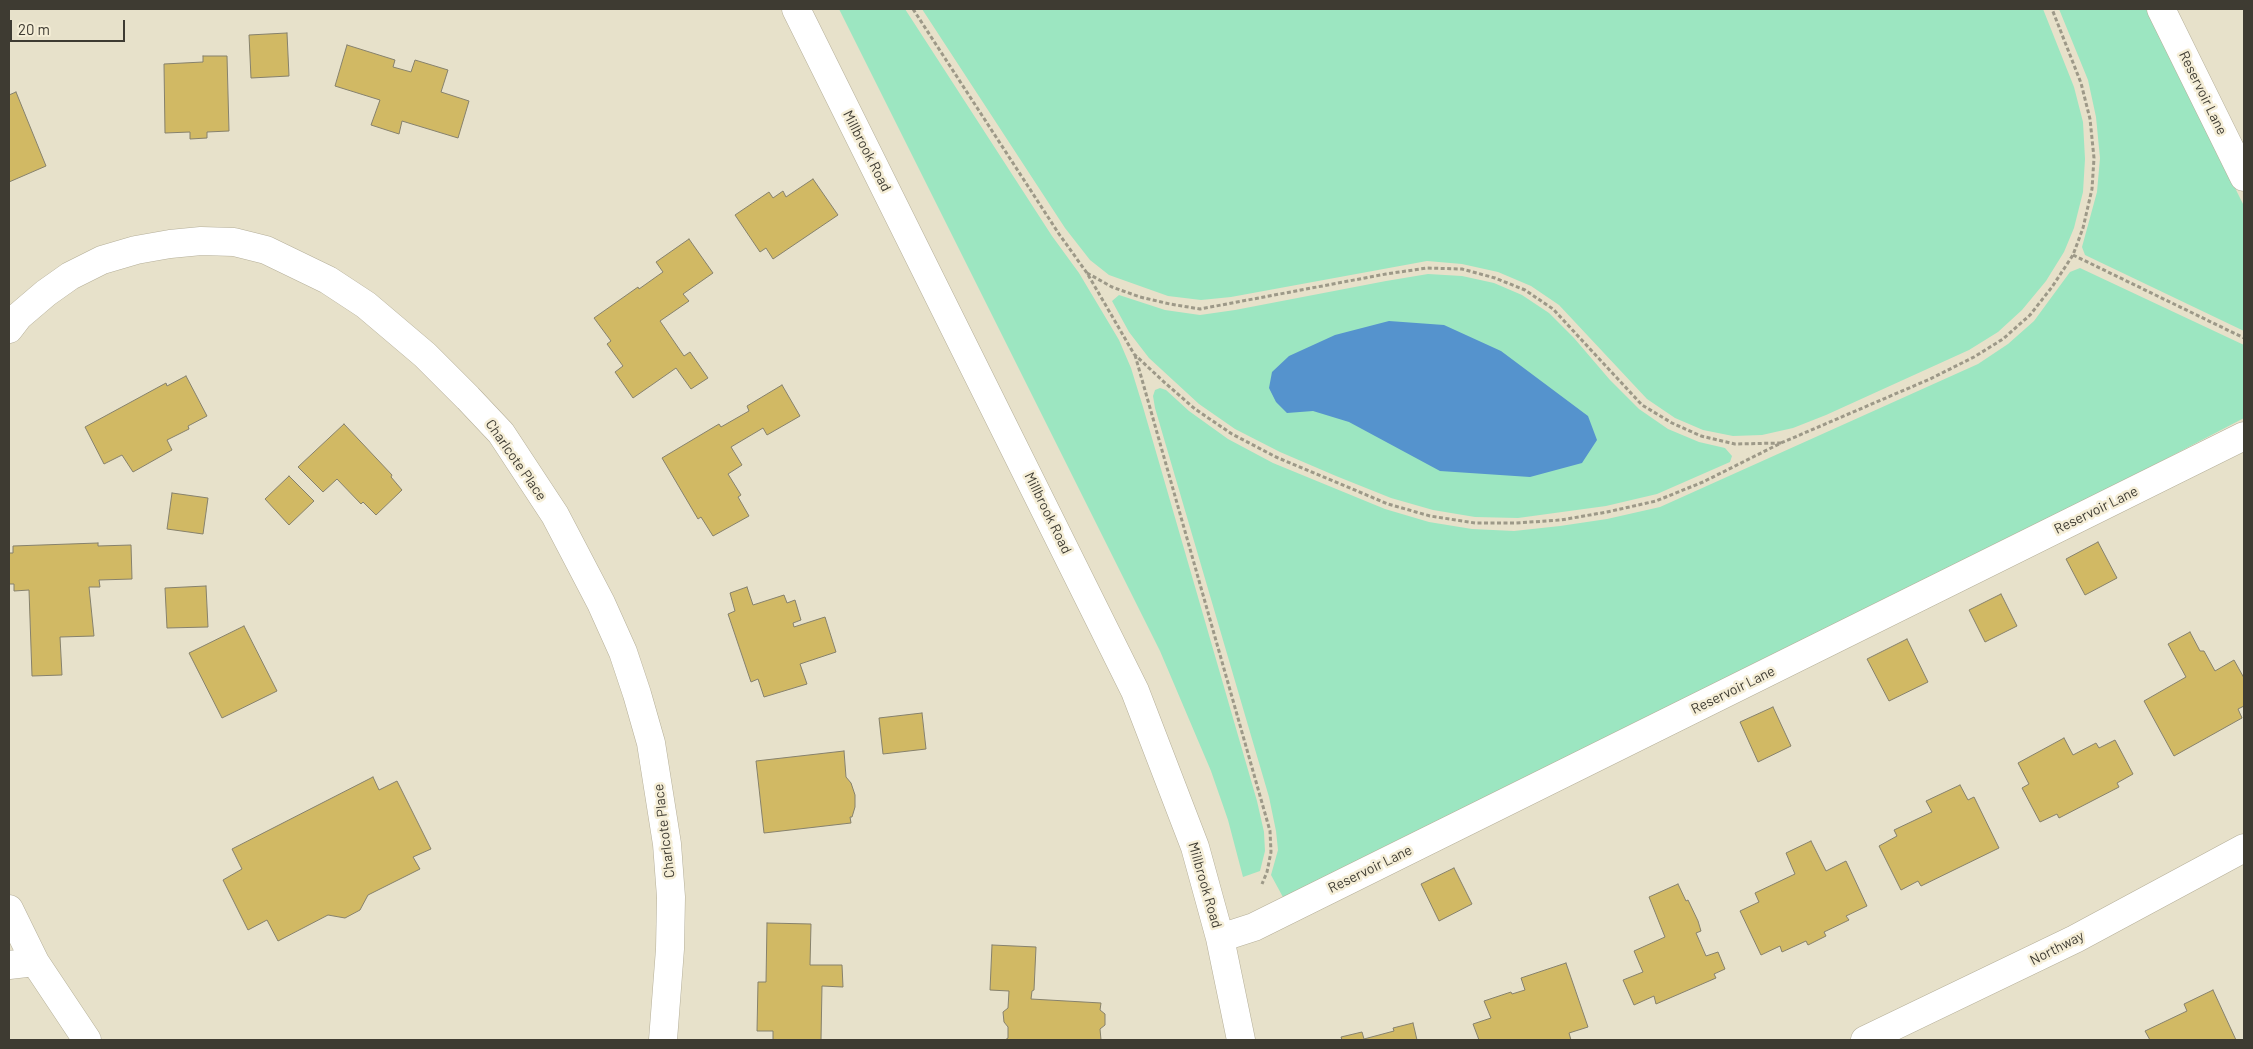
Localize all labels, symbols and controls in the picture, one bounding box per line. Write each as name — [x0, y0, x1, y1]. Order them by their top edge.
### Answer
scale bar — [12, 10, 128, 42]
text: 20 m — [18, 20, 50, 38]
street label: Reservoir Lane — [2175, 48, 2231, 138]
street label: Millbrook Road — [839, 108, 895, 194]
street label: Charlcote Place — [482, 416, 550, 504]
street label: Millbrook Road — [1021, 469, 1075, 557]
street label: Reservoir Lane — [2051, 482, 2141, 538]
street label: Reservoir Lane — [1688, 662, 1778, 718]
street label: Charlcote Place — [650, 783, 678, 879]
street label: Millbrook Road — [1185, 840, 1225, 930]
street label: Reservoir Lane — [1325, 841, 1415, 897]
street label: Northway — [2027, 927, 2087, 969]

